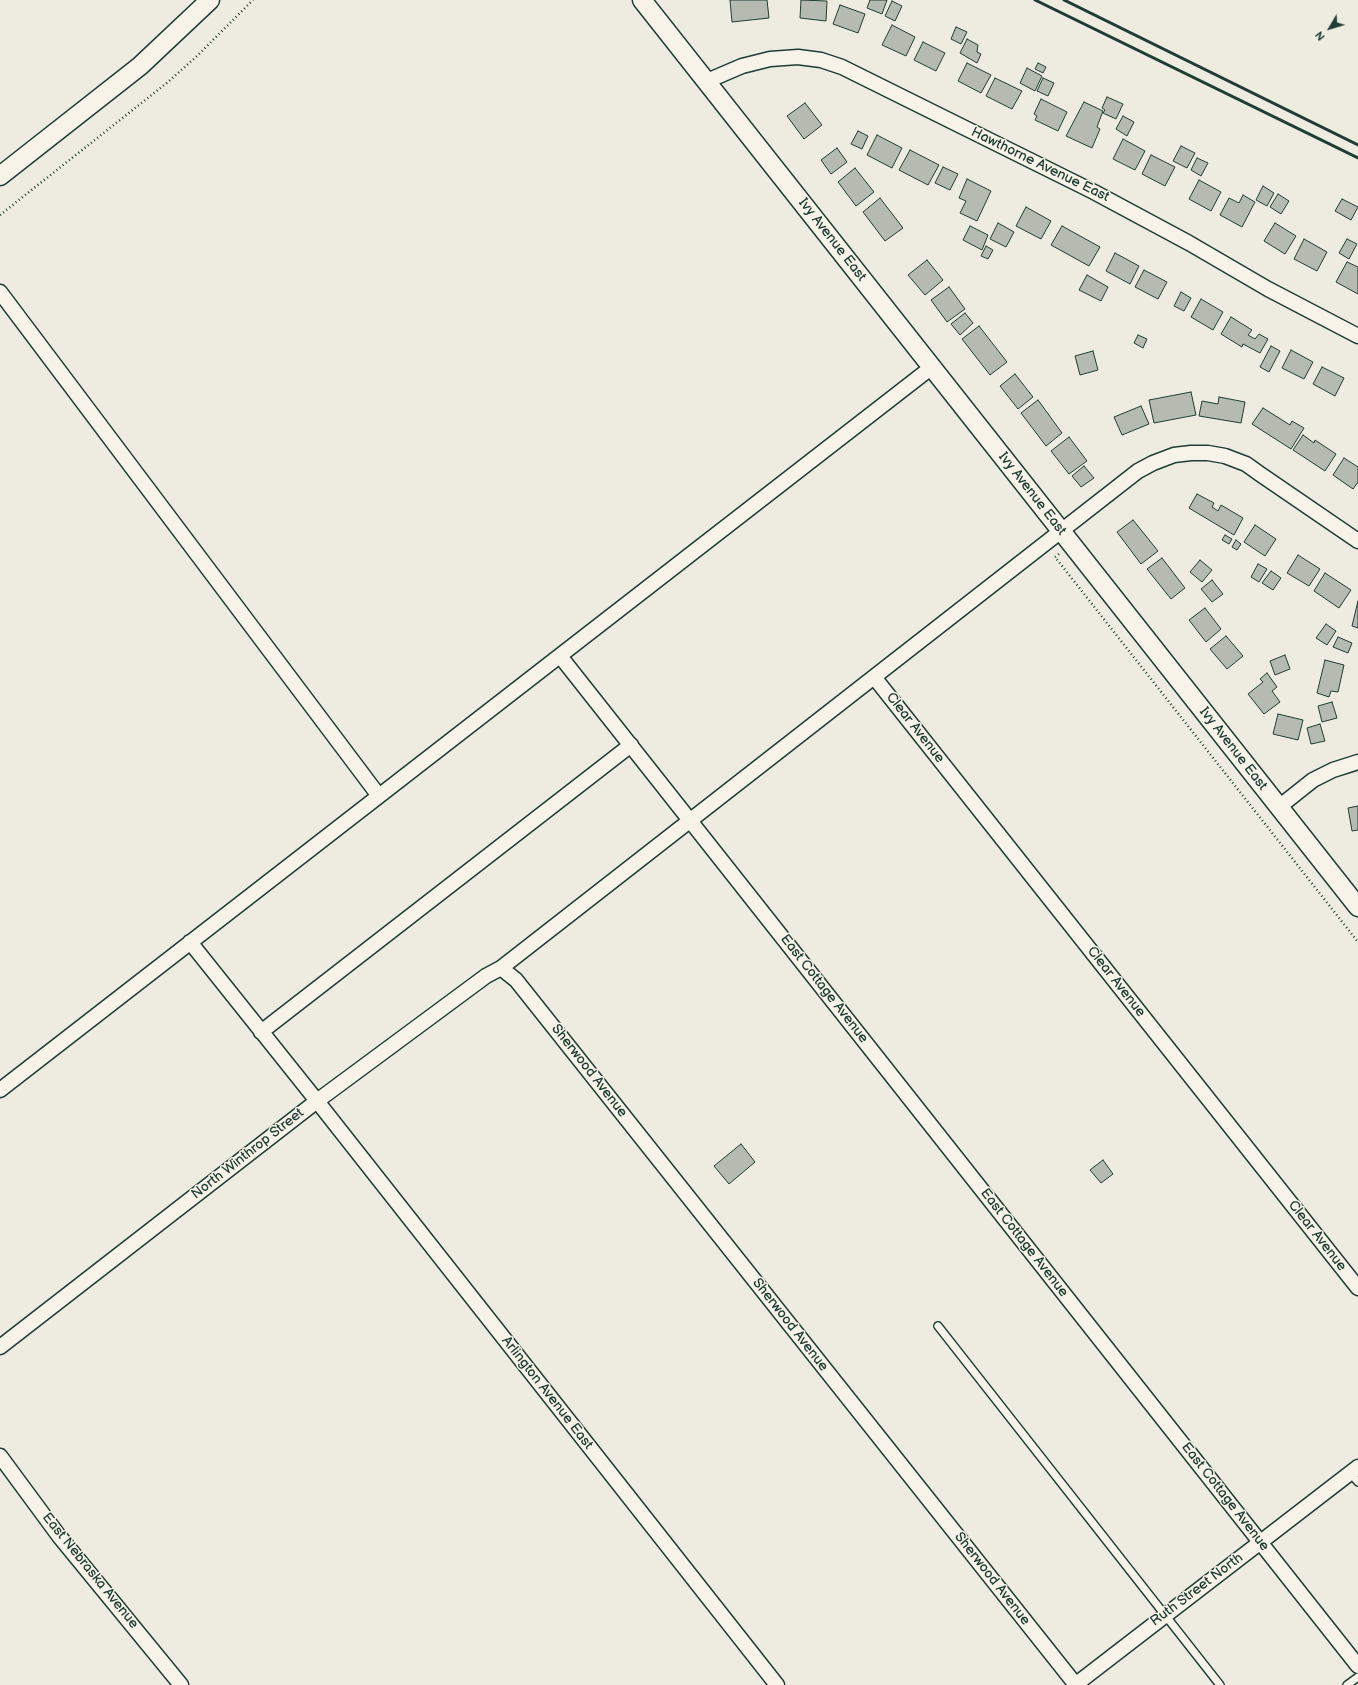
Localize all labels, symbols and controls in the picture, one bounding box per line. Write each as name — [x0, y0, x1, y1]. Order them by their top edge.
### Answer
north arrow — [1310, 8, 1350, 48]
text: N — [1312, 28, 1328, 43]
street label: Hawthorne Avenue East — [968, 124, 1112, 206]
street label: Ivy Avenue East — [794, 195, 870, 285]
street label: Ivy Avenue East — [994, 449, 1070, 539]
street label: Clear Avenue — [882, 689, 948, 767]
street label: Ivy Avenue East — [1195, 704, 1271, 794]
street label: East Cottage Avenue — [776, 931, 872, 1047]
street label: Clear Avenue — [1083, 943, 1149, 1021]
street label: Sherwood Avenue — [547, 1021, 631, 1121]
street label: North Winthrop Street — [189, 1105, 307, 1203]
street label: East Cottage Avenue — [976, 1185, 1072, 1301]
street label: Clear Avenue — [1284, 1197, 1350, 1275]
street label: Sherwood Avenue — [748, 1275, 832, 1375]
street label: Arlington Avenue East — [498, 1333, 596, 1453]
street label: East Cottage Avenue — [1177, 1439, 1273, 1555]
street label: East Nebraska Avenue — [38, 1510, 142, 1632]
street label: Sherwood Avenue — [950, 1529, 1034, 1629]
street label: Ruth Street North — [1147, 1550, 1247, 1630]

